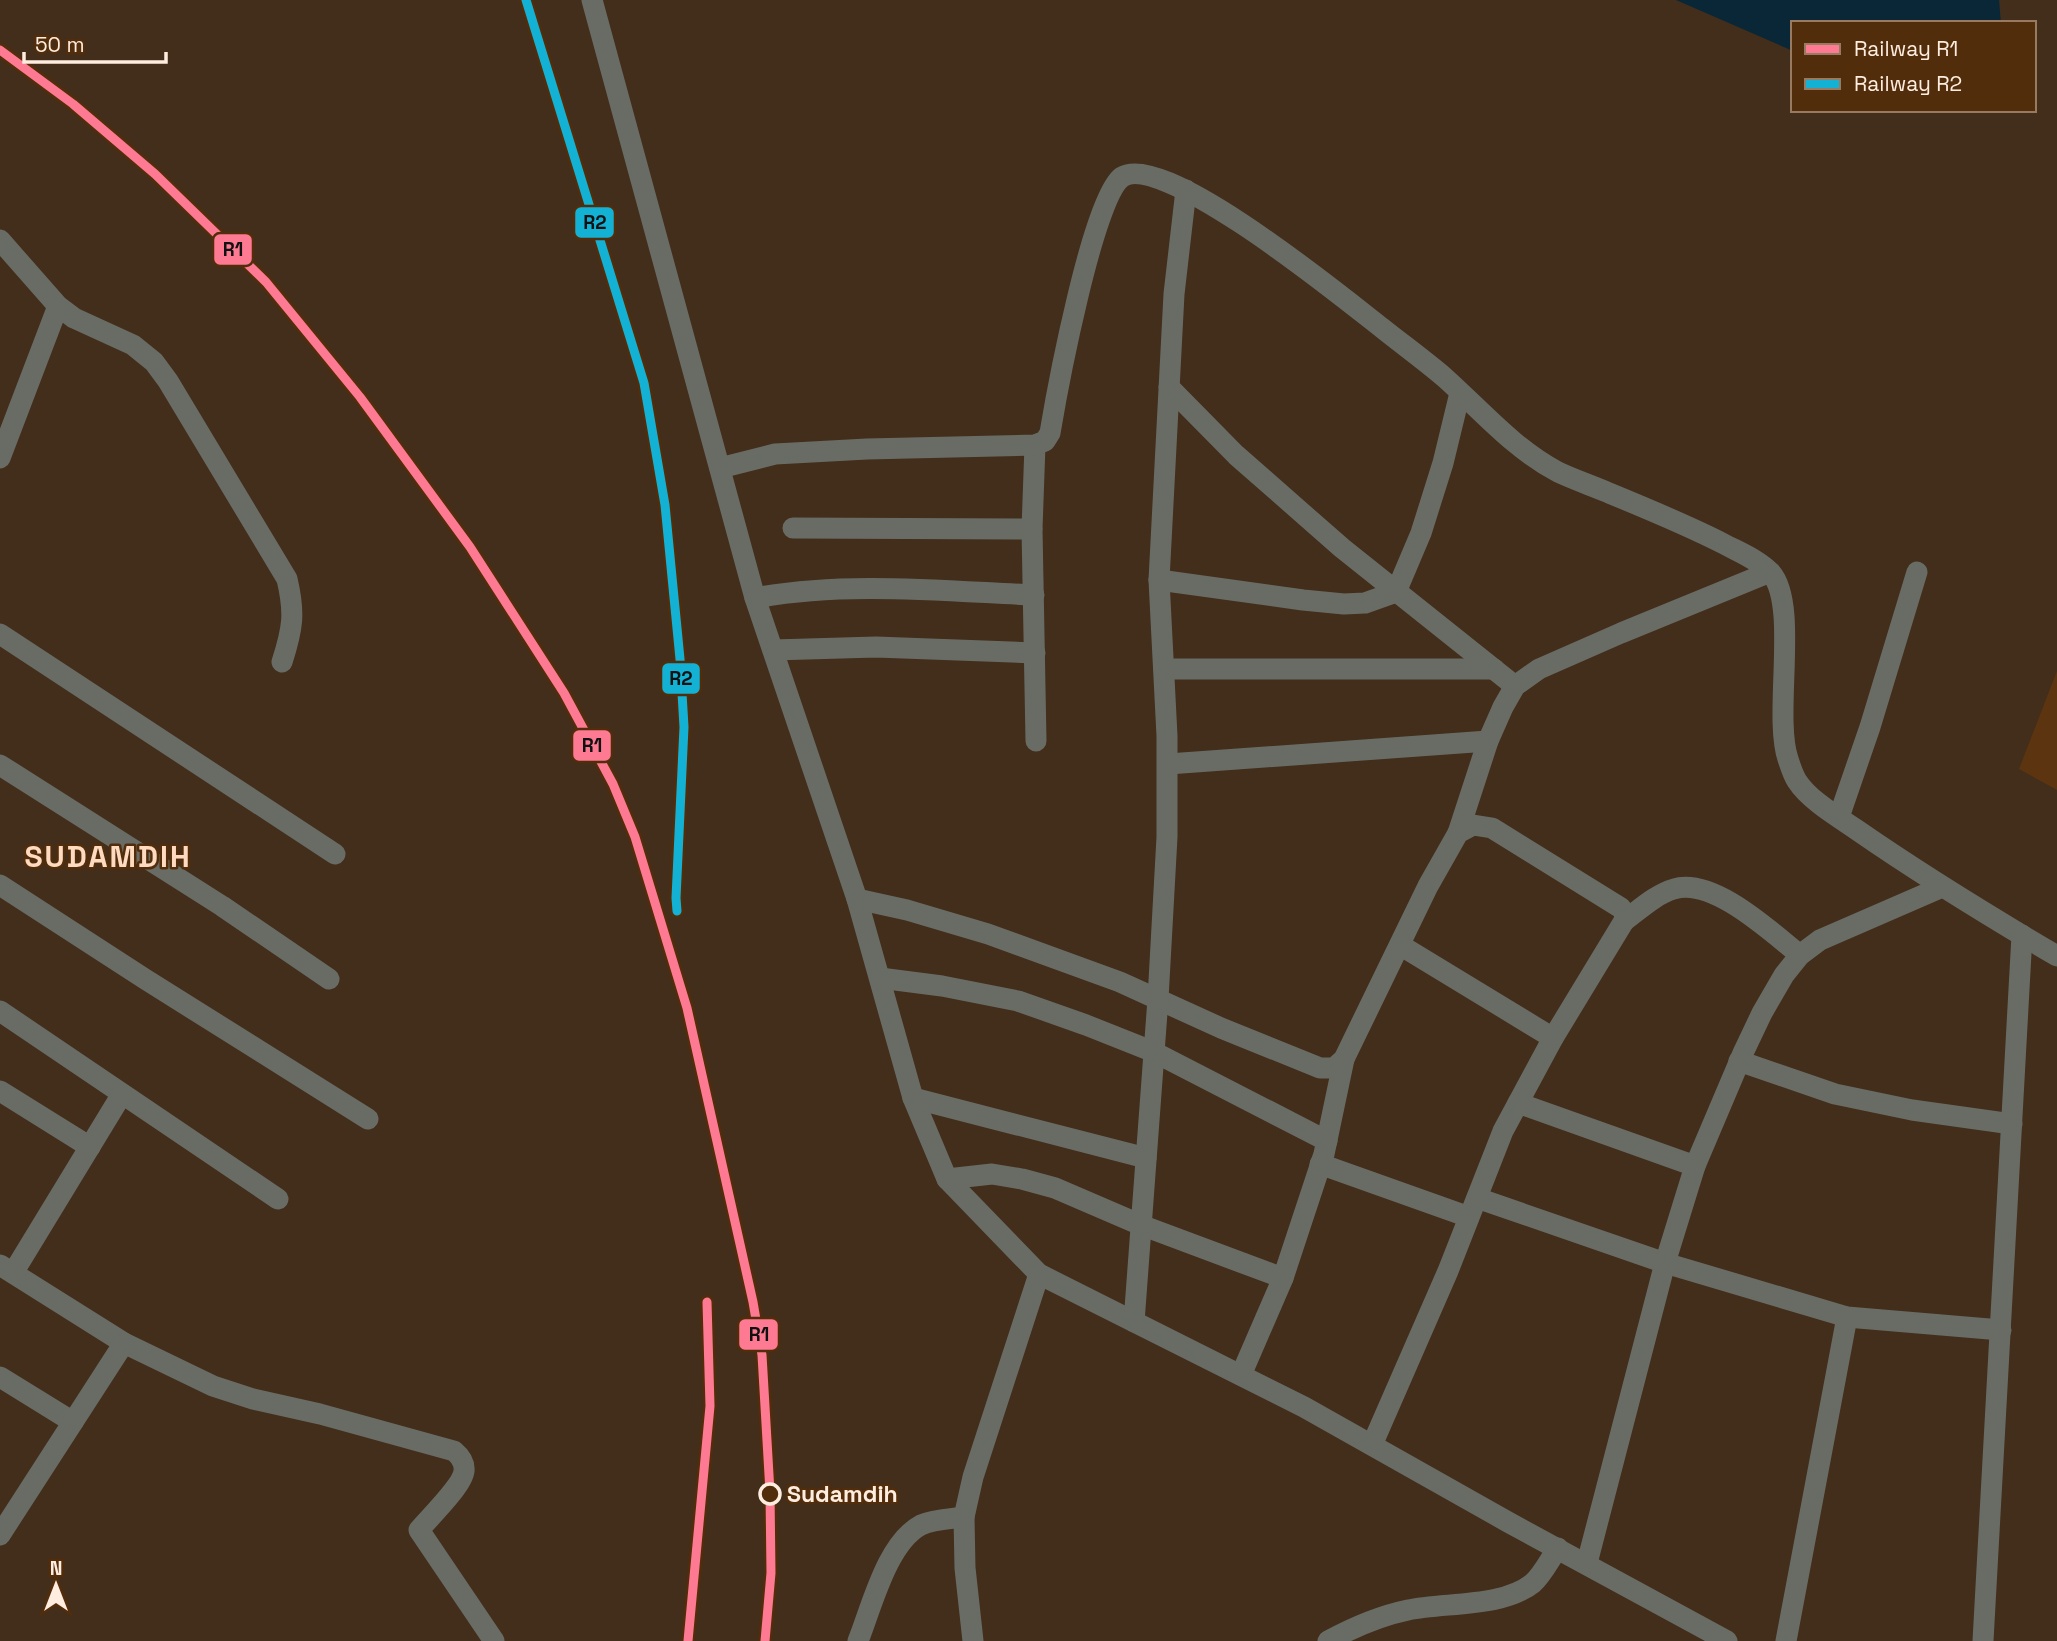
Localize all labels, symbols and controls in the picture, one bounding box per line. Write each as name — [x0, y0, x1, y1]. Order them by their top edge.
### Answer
scale bar — [24, 21, 166, 65]
legend — [1791, 21, 2036, 112]
text: 50 m — [35, 31, 85, 58]
text: Railway R1 — [1854, 35, 1958, 62]
text: Railway R2 — [1854, 70, 1962, 97]
line badge: R2 — [574, 206, 615, 239]
text: R2 — [583, 210, 607, 235]
line badge: R1 — [213, 233, 253, 266]
text: R1 — [223, 237, 243, 262]
line badge: R2 — [661, 662, 701, 695]
text: R2 — [669, 666, 693, 691]
line badge: R1 — [572, 729, 612, 762]
text: R1 — [582, 733, 602, 758]
district label: SUDAMDIH — [24, 837, 192, 876]
line badge: R1 — [738, 1318, 779, 1351]
text: R1 — [749, 1322, 769, 1347]
place label: Sudamdih — [787, 1479, 898, 1509]
marker: Sudamdih — [759, 1483, 781, 1505]
north arrow — [21, 1550, 91, 1620]
text: N — [50, 1556, 62, 1581]

